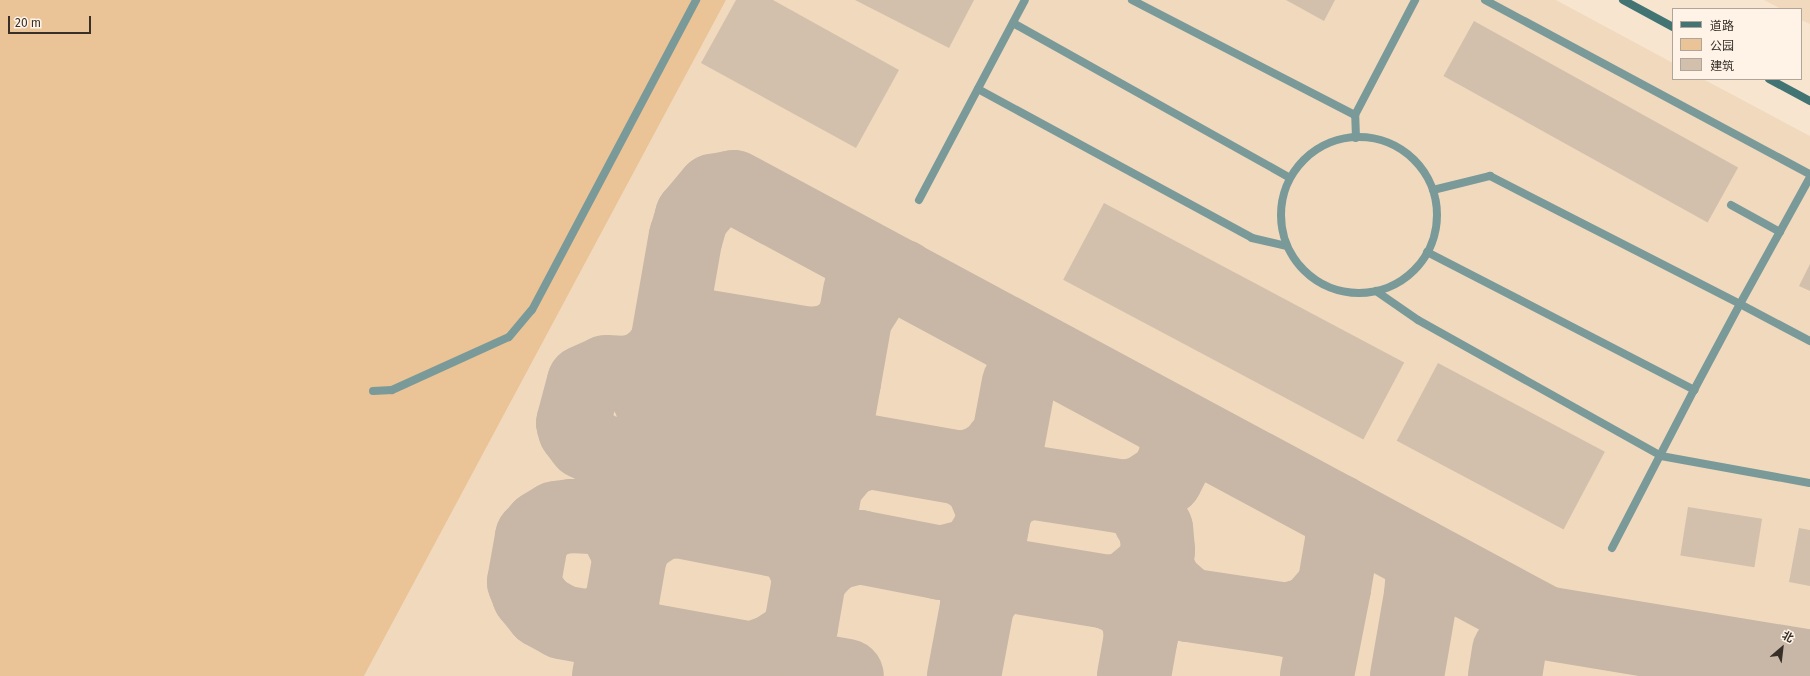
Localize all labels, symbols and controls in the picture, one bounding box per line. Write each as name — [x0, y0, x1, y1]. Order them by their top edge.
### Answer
scale bar — [10, 8, 93, 34]
legend — [1672, 8, 1802, 80]
text: 20 m — [15, 16, 41, 30]
text: 道路 — [1710, 19, 1734, 33]
text: 公园 — [1710, 39, 1734, 53]
text: 建筑 — [1710, 59, 1734, 73]
north arrow — [1762, 628, 1802, 668]
text: 北 — [1780, 629, 1796, 645]

